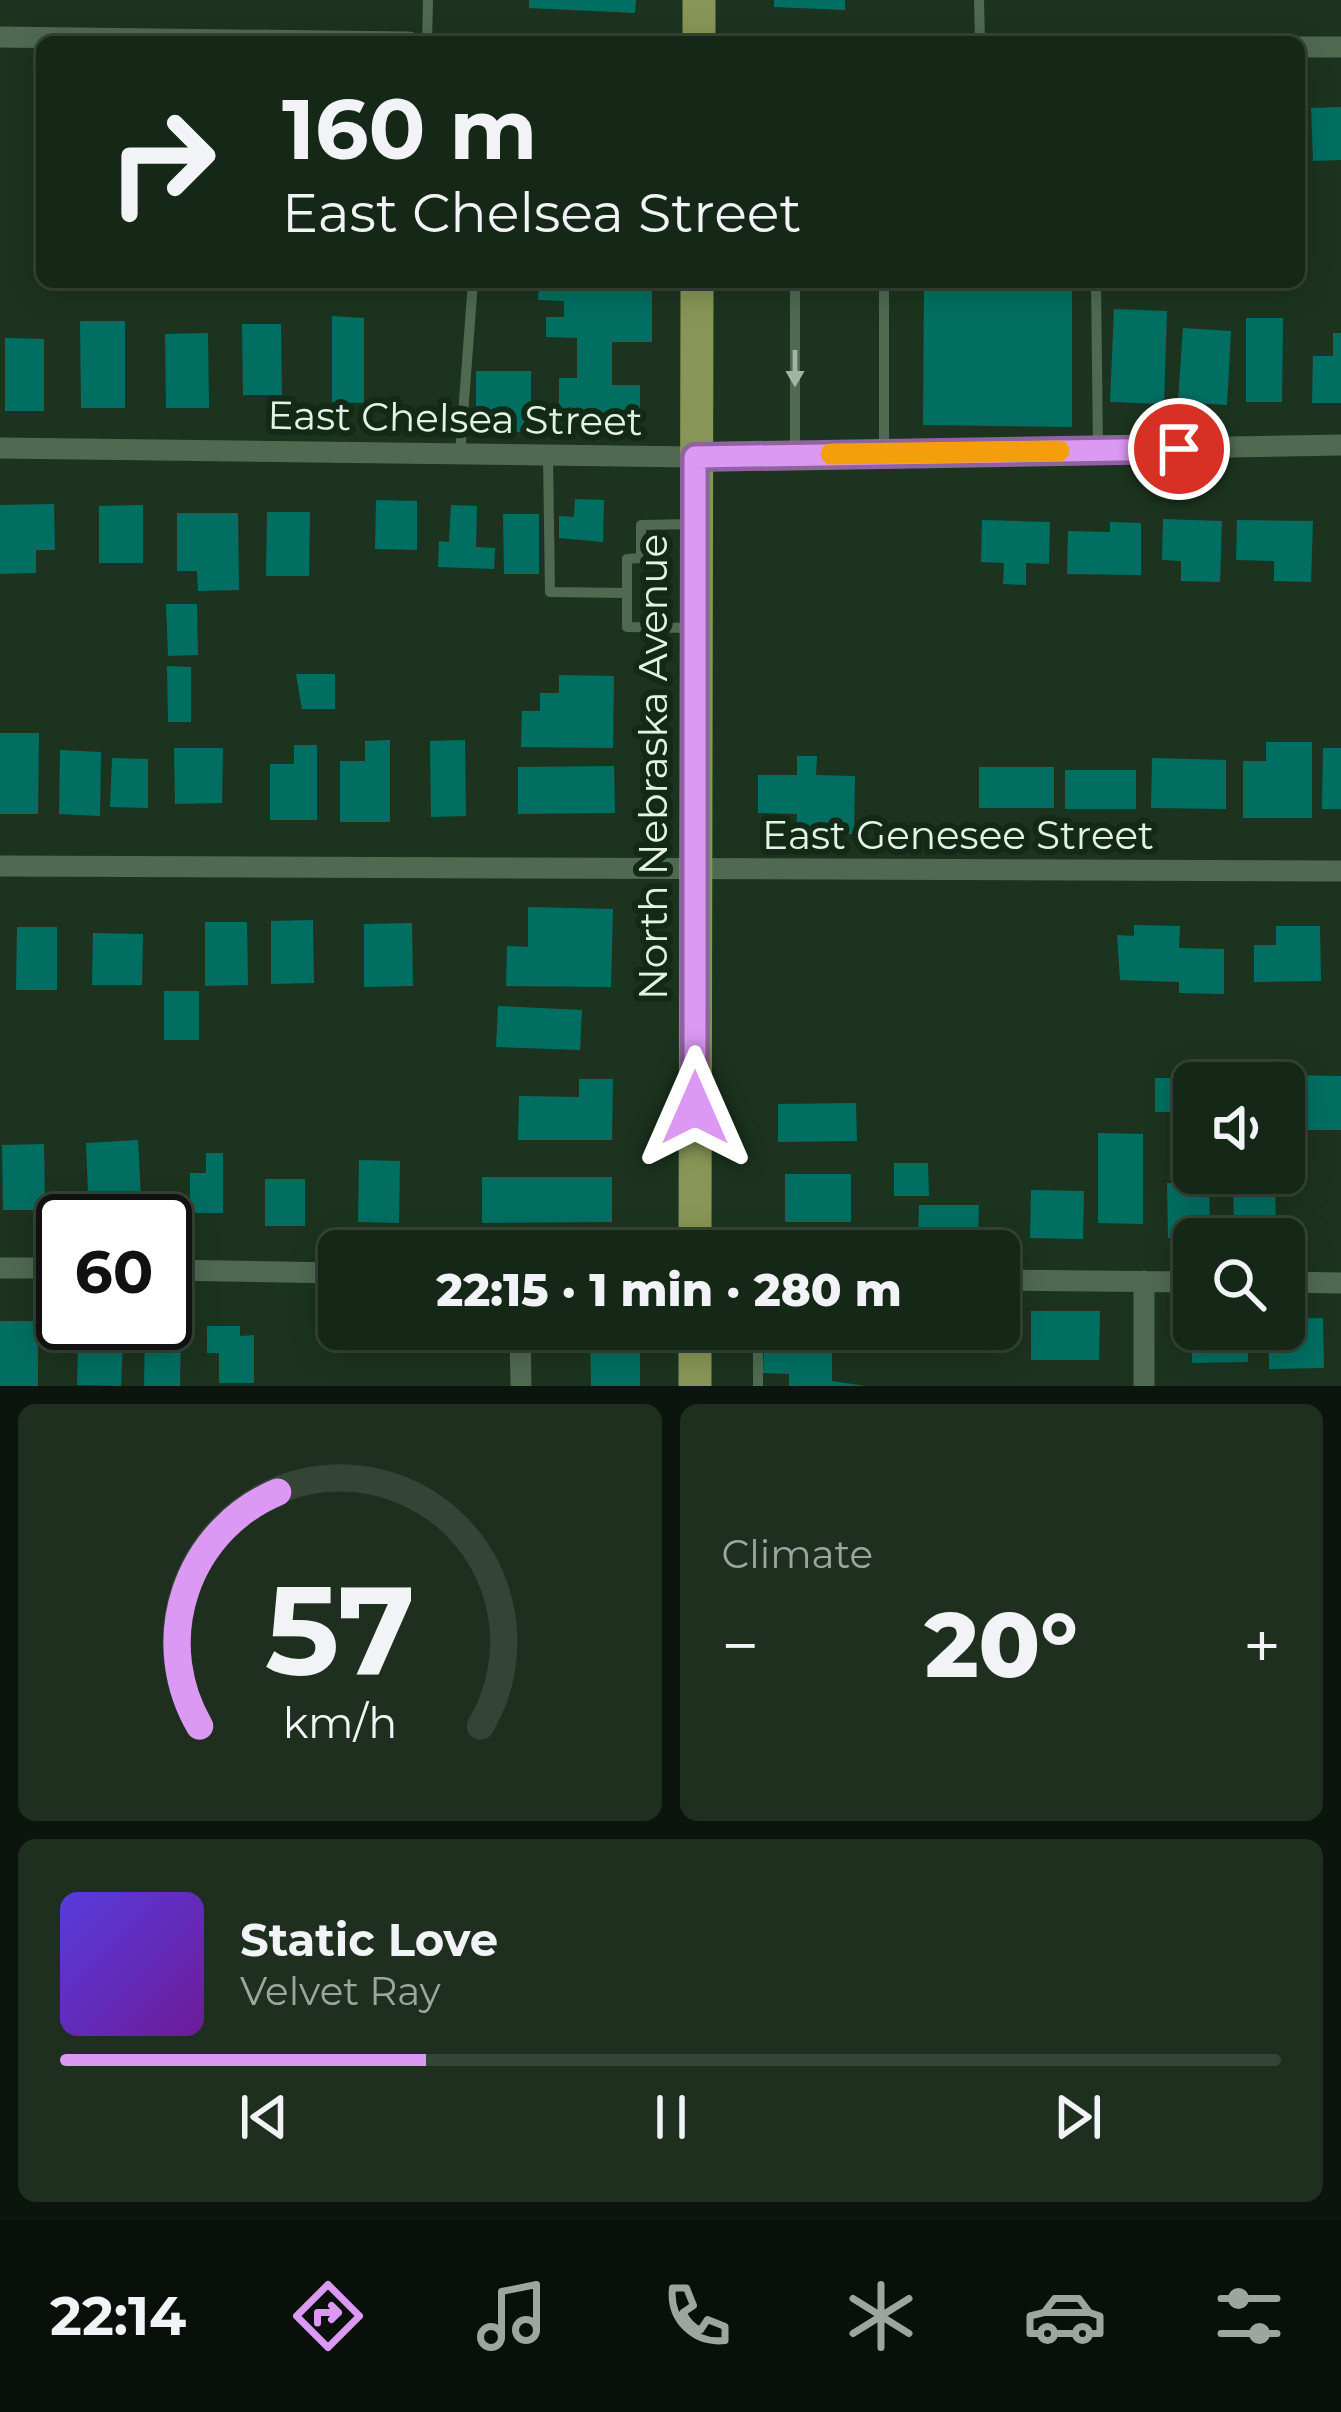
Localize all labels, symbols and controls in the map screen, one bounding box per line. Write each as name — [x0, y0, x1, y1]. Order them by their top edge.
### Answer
text: 160 m — [282, 78, 537, 180]
icon: right — [84, 84, 240, 240]
text: East Chelsea Street — [282, 180, 801, 246]
one-way arrow — [785, 350, 805, 388]
street label: East Chelsea Street — [267, 391, 643, 445]
pin — [1128, 398, 1230, 500]
icon: arrive — [1146, 416, 1212, 482]
street label: North Nebraska Avenue — [629, 534, 677, 1000]
street label: East Genesee Street — [762, 811, 1154, 859]
position arrow — [632, 1045, 758, 1171]
map controls — [1173, 1062, 1305, 1350]
button: sound — [1173, 1062, 1305, 1194]
speed limit sign: 60 — [36, 1194, 192, 1350]
button: search — [1173, 1218, 1305, 1350]
text: 22:15 · 1 min · 280 m — [436, 1262, 902, 1317]
text: Climate — [722, 1530, 873, 1578]
text: 57 — [265, 1554, 415, 1706]
text: 20° — [925, 1590, 1078, 1700]
text: − — [722, 1605, 759, 1686]
text: + — [1243, 1605, 1281, 1686]
text: km/h — [283, 1695, 397, 1748]
text: Static Love — [240, 1912, 498, 1967]
text: Velvet Ray — [240, 1967, 441, 2015]
icon: previous — [231, 2084, 297, 2150]
icon: pause — [638, 2084, 704, 2150]
icon: next — [1045, 2084, 1111, 2150]
icon: directions — [286, 2274, 370, 2358]
icon: music — [470, 2274, 554, 2358]
icon: phone — [655, 2274, 739, 2358]
icon: climate — [839, 2274, 923, 2358]
icon: car — [1023, 2274, 1107, 2358]
icon: filters — [1207, 2274, 1291, 2358]
text: 22:14 — [50, 2283, 186, 2349]

